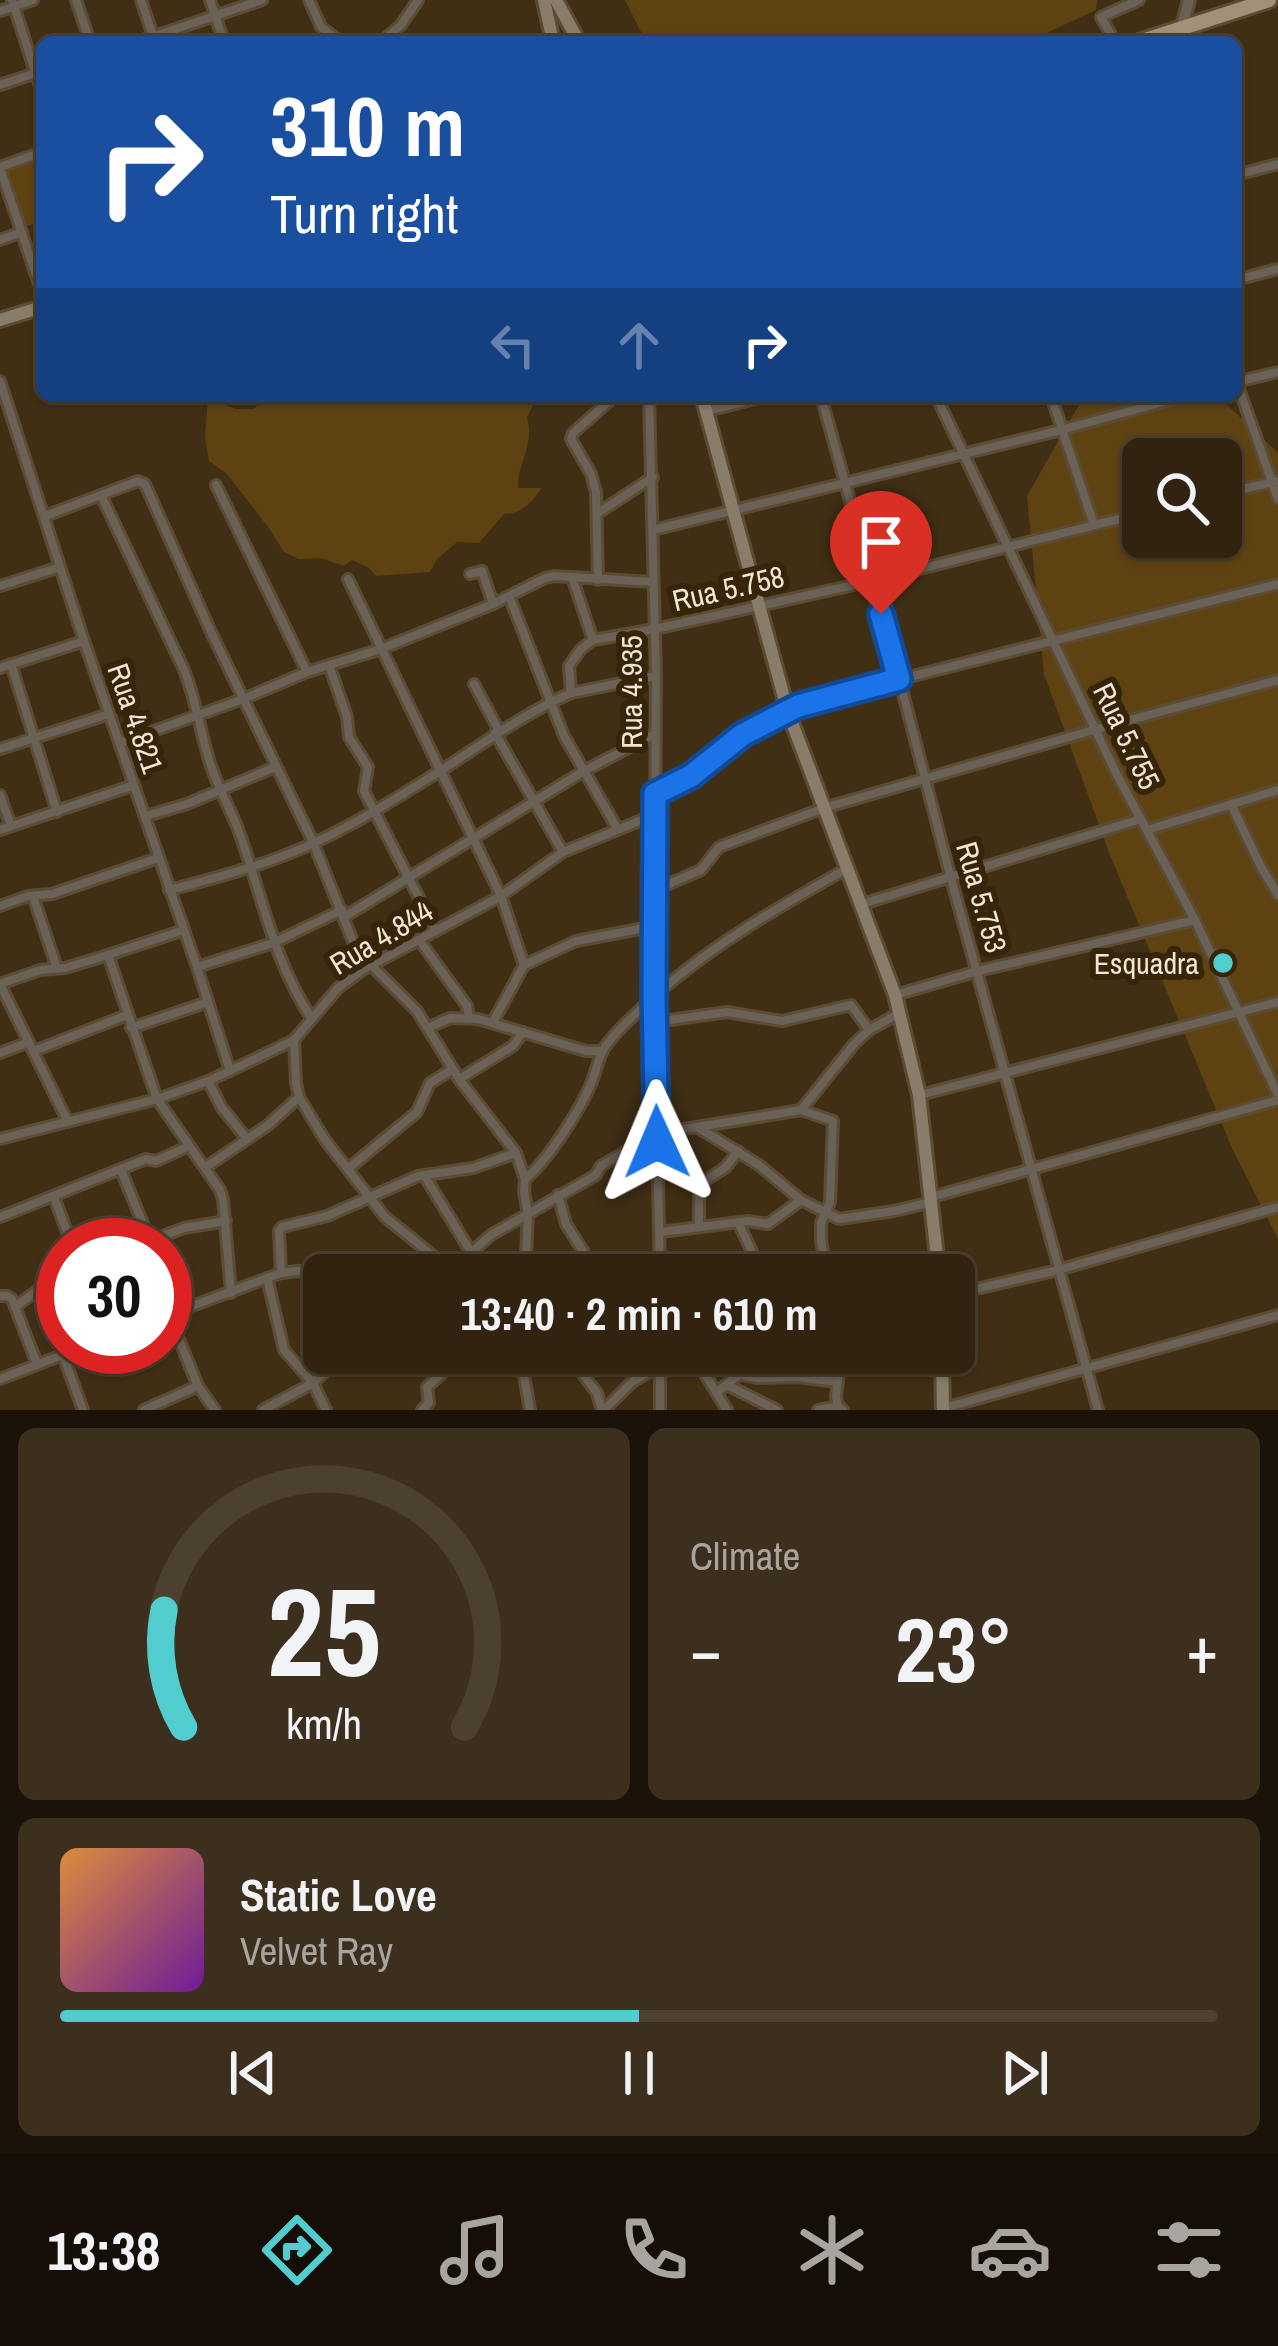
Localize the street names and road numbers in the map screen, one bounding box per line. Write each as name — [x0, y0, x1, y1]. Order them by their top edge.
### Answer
street label: Rua 5.758 — [668, 556, 788, 620]
street label: Rua 4.935 — [611, 635, 651, 749]
street label: Rua 4.821 — [99, 658, 173, 778]
street label: Rua 5.755 — [1084, 676, 1170, 796]
street label: Rua 5.753 — [947, 837, 1017, 957]
street label: Rua 4.844 — [322, 890, 440, 983]

